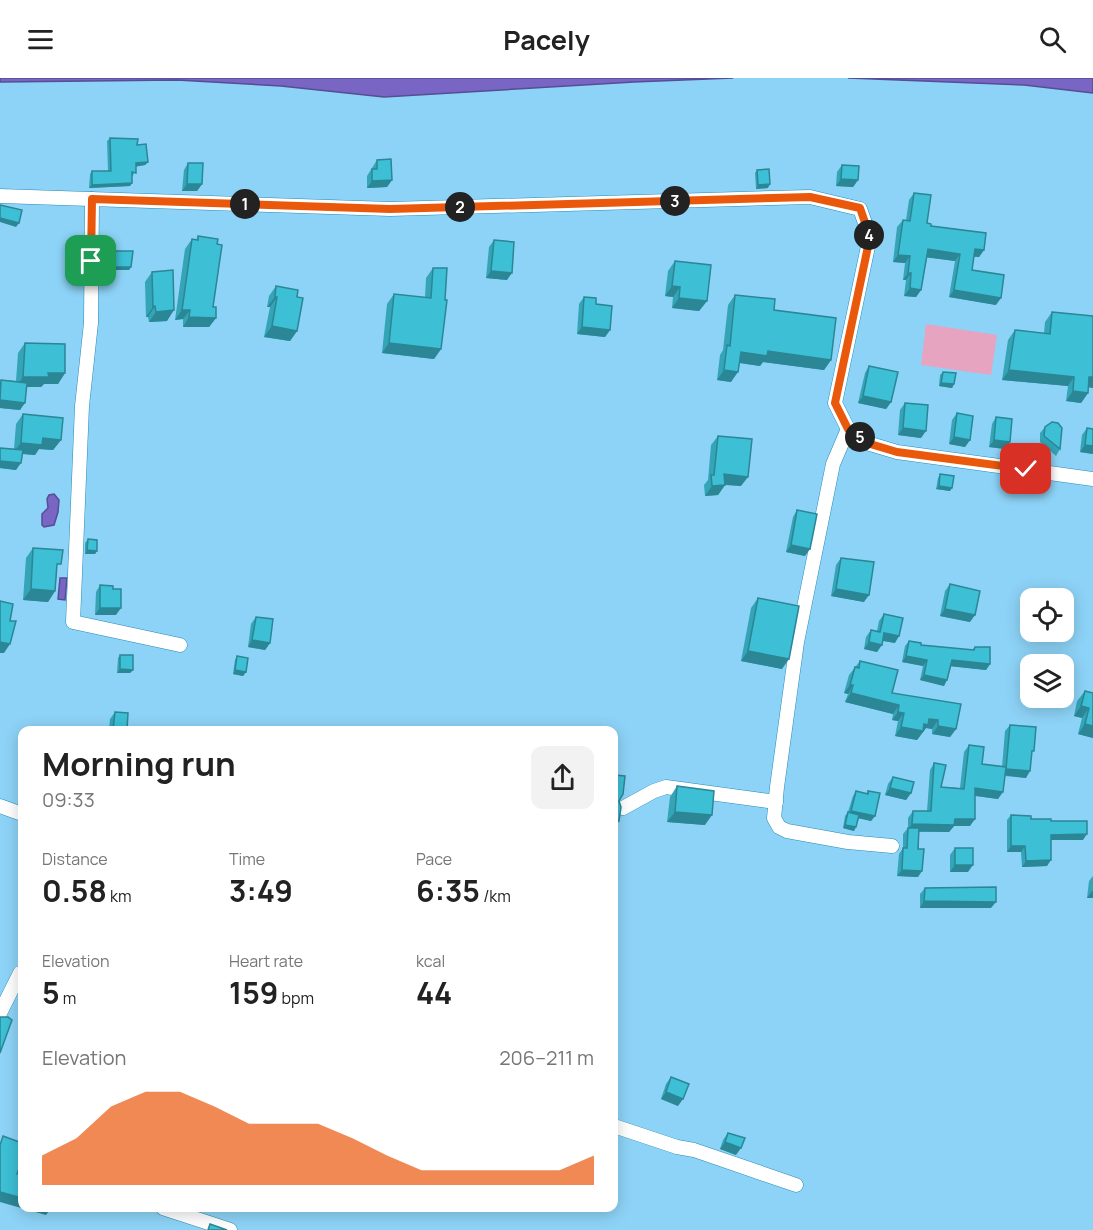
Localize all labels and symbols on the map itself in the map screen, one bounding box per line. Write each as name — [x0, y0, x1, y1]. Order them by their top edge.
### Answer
pin: 3 — [660, 186, 690, 216]
pin: 1 — [230, 189, 260, 219]
pin: 2 — [445, 192, 475, 222]
pin: 4 — [854, 220, 884, 250]
pin — [65, 235, 116, 286]
pin: 5 — [845, 422, 875, 452]
pin — [1000, 443, 1051, 494]

